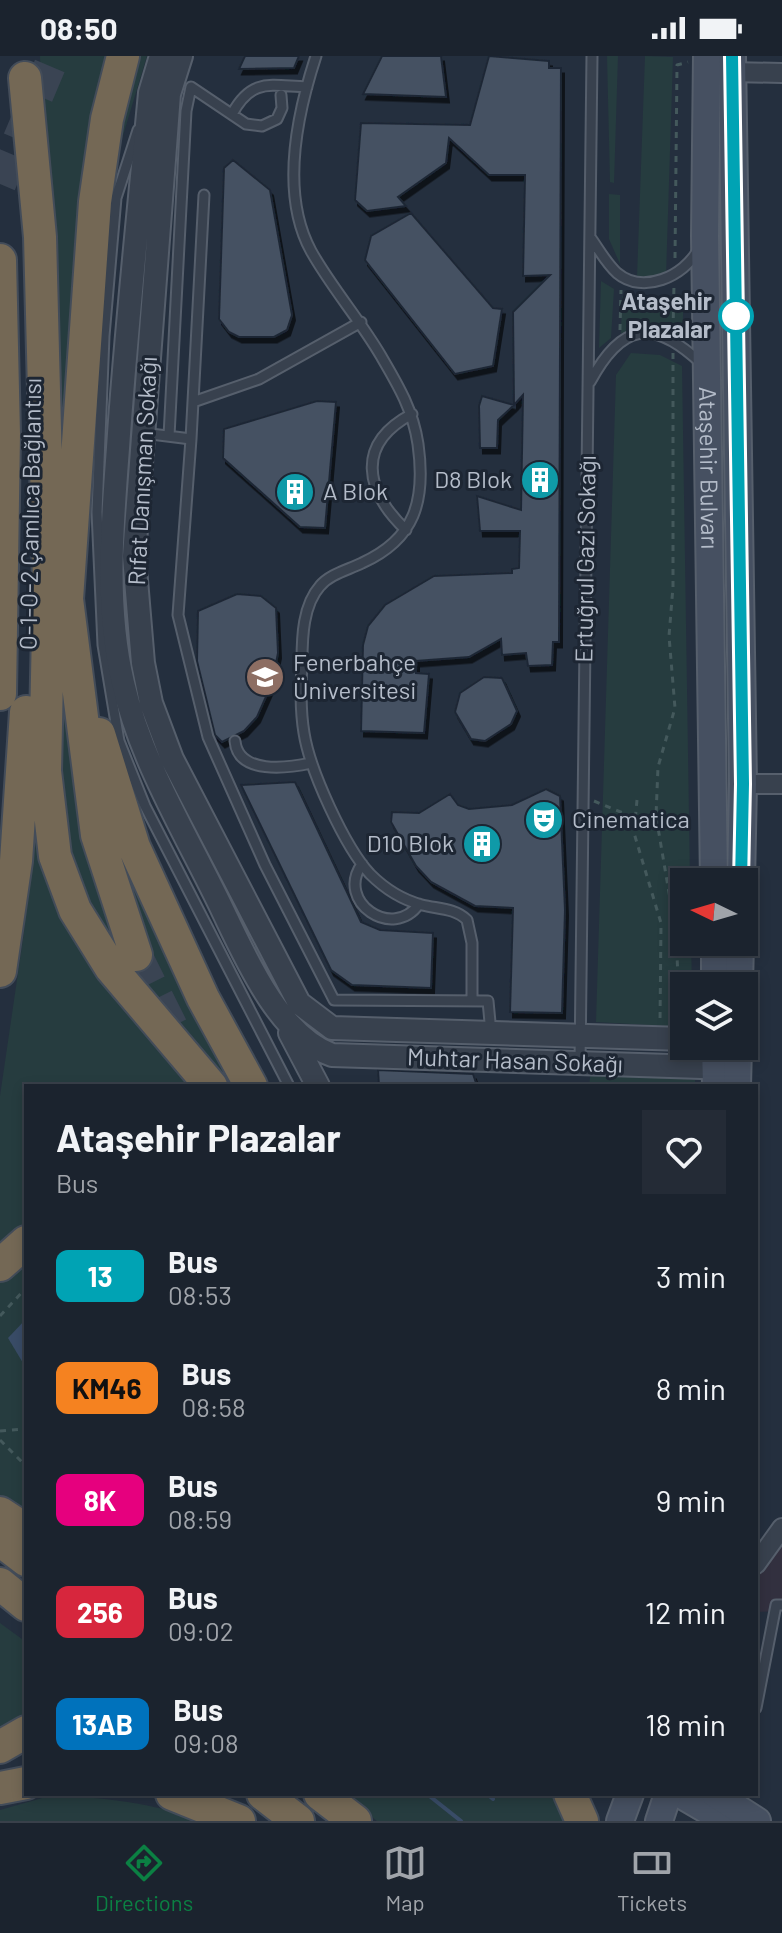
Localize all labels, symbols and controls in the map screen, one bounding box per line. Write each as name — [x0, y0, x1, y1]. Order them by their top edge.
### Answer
text: 08:50 — [40, 10, 118, 46]
place label: Ataşehir Plazalar — [621, 286, 712, 343]
marker: Ataşehir Plazalar — [719, 299, 753, 333]
street label: Rıfat Danışman Sokağı — [121, 356, 162, 586]
street label: O-1-O-2 Çamlıca Bağlantısı — [13, 378, 46, 650]
street label: Ataşehir Bulvarı — [694, 386, 725, 549]
street label: Ertuğrul Gazi Sokağı — [568, 455, 601, 663]
building icon: D8 Blok — [519, 459, 561, 501]
place label: D8 Blok — [434, 464, 512, 493]
building icon: A Blok — [274, 471, 316, 513]
place label: A Blok — [323, 476, 388, 505]
place label: Fenerbahçe Üniversitesi — [293, 647, 416, 704]
school or university icon: Fenerbahçe Üniversitesi — [244, 656, 286, 698]
theatre icon: Cinematica — [523, 799, 565, 841]
place label: Cinematica — [572, 804, 690, 833]
building icon: D10 Blok — [461, 823, 503, 865]
place label: D10 Blok — [367, 828, 454, 857]
north arrow — [670, 868, 758, 956]
map controls — [670, 868, 758, 1060]
button: layers — [670, 972, 758, 1060]
street label: Muhtar Hasan Sokağı — [407, 1041, 624, 1078]
button: heart — [642, 1110, 726, 1194]
text: Ataşehir Plazalar — [56, 1114, 341, 1160]
text: Bus — [56, 1167, 98, 1198]
text: Bus — [168, 1243, 218, 1279]
text: 3 min — [656, 1258, 726, 1294]
text: 13 — [87, 1259, 113, 1293]
text: 08:53 — [168, 1279, 232, 1310]
text: Bus — [182, 1355, 231, 1391]
text: 8 min — [656, 1370, 726, 1406]
text: KM46 — [72, 1371, 142, 1405]
text: 08:58 — [182, 1391, 246, 1422]
text: Bus — [168, 1467, 218, 1503]
text: 9 min — [656, 1482, 726, 1518]
text: 8K — [84, 1483, 116, 1517]
text: 08:59 — [168, 1503, 232, 1534]
text: Bus — [168, 1579, 218, 1615]
text: 12 min — [645, 1594, 726, 1630]
text: 256 — [77, 1595, 123, 1629]
text: 09:02 — [168, 1615, 234, 1646]
text: Bus — [173, 1691, 223, 1727]
text: 18 min — [645, 1706, 726, 1742]
text: 13AB — [72, 1707, 133, 1741]
text: 09:08 — [173, 1727, 238, 1758]
tab: Directions — [95, 1841, 193, 1915]
tab: Map — [383, 1841, 427, 1915]
tab: Tickets — [617, 1841, 687, 1915]

